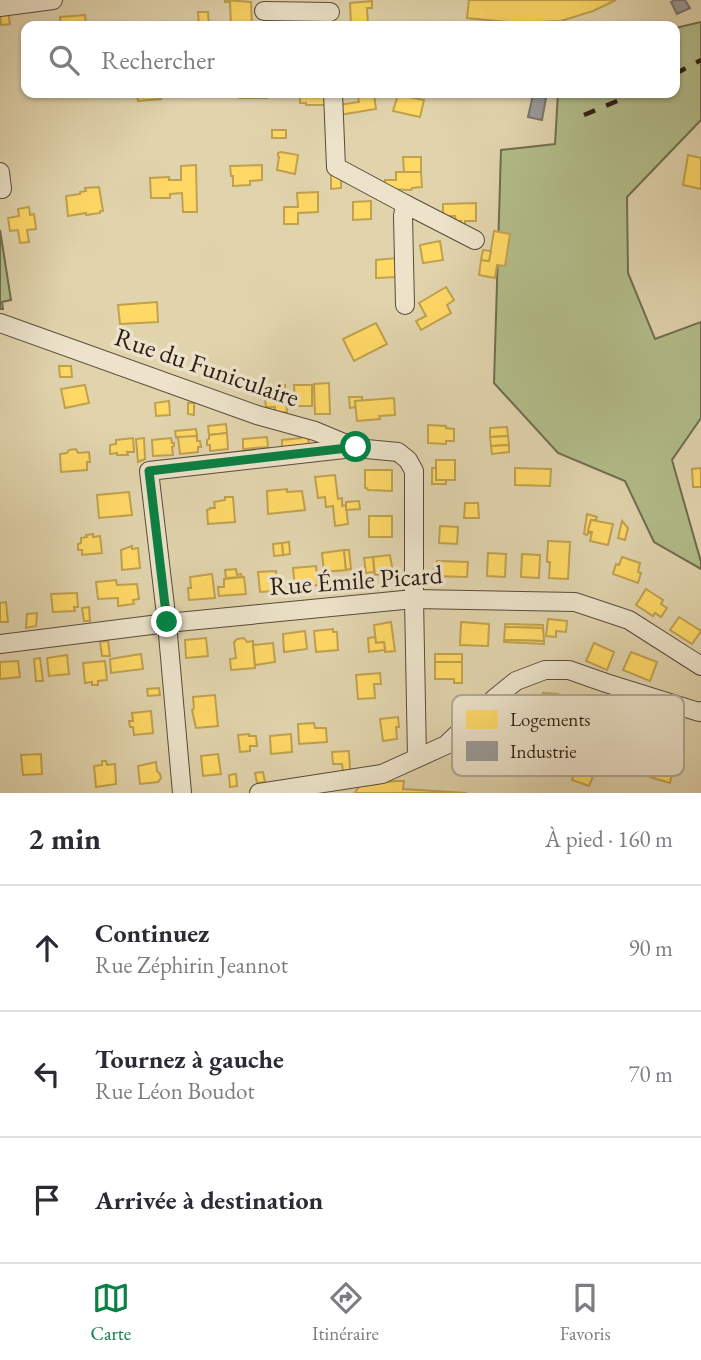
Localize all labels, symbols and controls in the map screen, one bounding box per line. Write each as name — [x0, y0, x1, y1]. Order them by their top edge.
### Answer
search box — [21, 21, 680, 98]
icon: search — [45, 41, 83, 79]
text: Rechercher — [101, 43, 215, 77]
street label: Rue du Funiculaire — [110, 320, 304, 414]
route start — [340, 431, 371, 462]
street label: Rue Émile Picard — [268, 557, 445, 603]
route end — [151, 606, 182, 637]
legend — [452, 695, 684, 776]
text: Logements — [510, 707, 591, 732]
text: Industrie — [510, 739, 577, 764]
text: 2 min — [28, 819, 101, 858]
text: À pied · 160 m — [545, 824, 673, 854]
text: Continuez — [95, 916, 209, 950]
icon: ahead — [28, 929, 66, 967]
text: 90 m — [628, 933, 673, 963]
text: Rue Zéphirin Jeannot — [95, 950, 288, 980]
text: Tournez à gauche — [95, 1042, 284, 1076]
icon: left — [28, 1055, 66, 1093]
text: 70 m — [628, 1059, 673, 1089]
text: Rue Léon Boudot — [95, 1076, 255, 1106]
icon: arrive — [28, 1181, 66, 1219]
text: Arrivée à destination — [95, 1183, 323, 1217]
tab: Carte — [90, 1279, 131, 1346]
tab: Itinéraire — [312, 1279, 379, 1346]
tab: Favoris — [560, 1279, 611, 1346]

